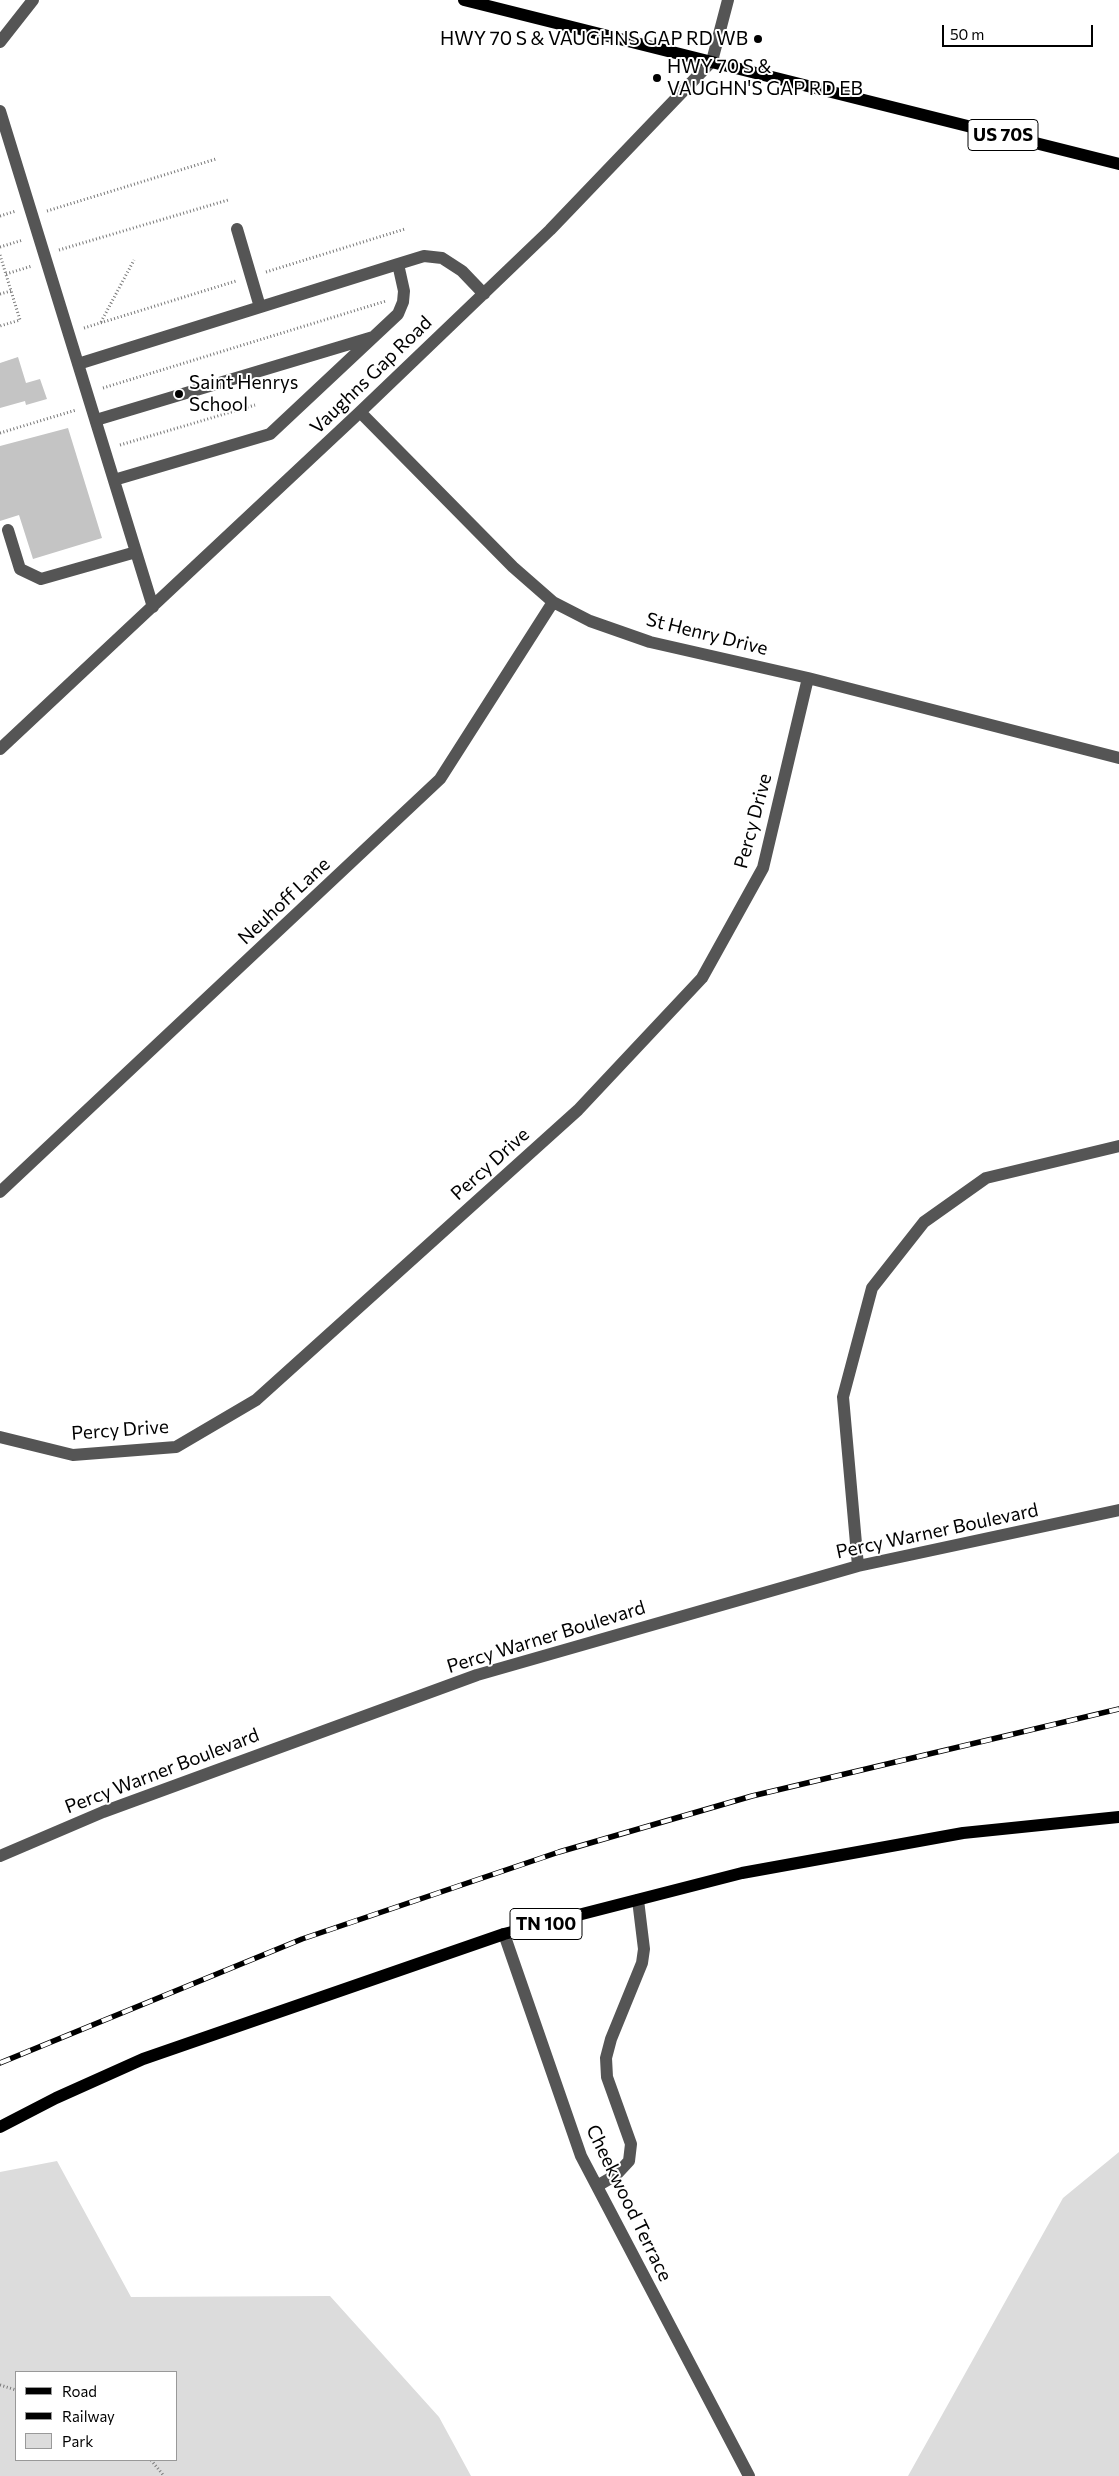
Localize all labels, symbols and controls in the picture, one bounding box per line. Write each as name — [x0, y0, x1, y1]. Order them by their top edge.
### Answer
scale bar — [944, 15, 1095, 47]
text: 50 m — [950, 25, 984, 43]
place label: HWY 70 S & VAUGHNS GAP RD WB — [440, 28, 748, 50]
marker: HWY 70 S & VAUGHNS GAP RD WB — [752, 33, 764, 45]
place label: HWY 70 S & VAUGHN'S GAP RD EB — [667, 56, 863, 100]
marker: HWY 70 S & VAUGHN'S GAP RD EB — [651, 72, 663, 84]
road number: US 70S — [968, 120, 1038, 150]
street label: Vaughns Gap Road — [306, 311, 436, 439]
place label: Saint Henrys School — [189, 372, 298, 416]
marker: Saint Henrys School — [173, 388, 185, 400]
street label: St Henry Drive — [644, 608, 770, 660]
street label: Percy Drive — [729, 771, 777, 871]
street label: Neuhoff Lane — [233, 853, 335, 949]
street label: Percy Drive — [446, 1123, 534, 1205]
street label: Percy Drive — [71, 1415, 169, 1445]
street label: Percy Warner Boulevard — [834, 1498, 1040, 1564]
street label: Percy Warner Boulevard — [444, 1596, 648, 1678]
street label: Percy Warner Boulevard — [62, 1723, 262, 1819]
road number: TN 100 — [510, 1908, 582, 1940]
street label: Cheekwood Terrace — [581, 2121, 677, 2285]
legend — [15, 2371, 178, 2461]
text: Road — [62, 2382, 97, 2400]
text: Railway — [62, 2407, 115, 2425]
text: Park — [62, 2432, 93, 2450]

